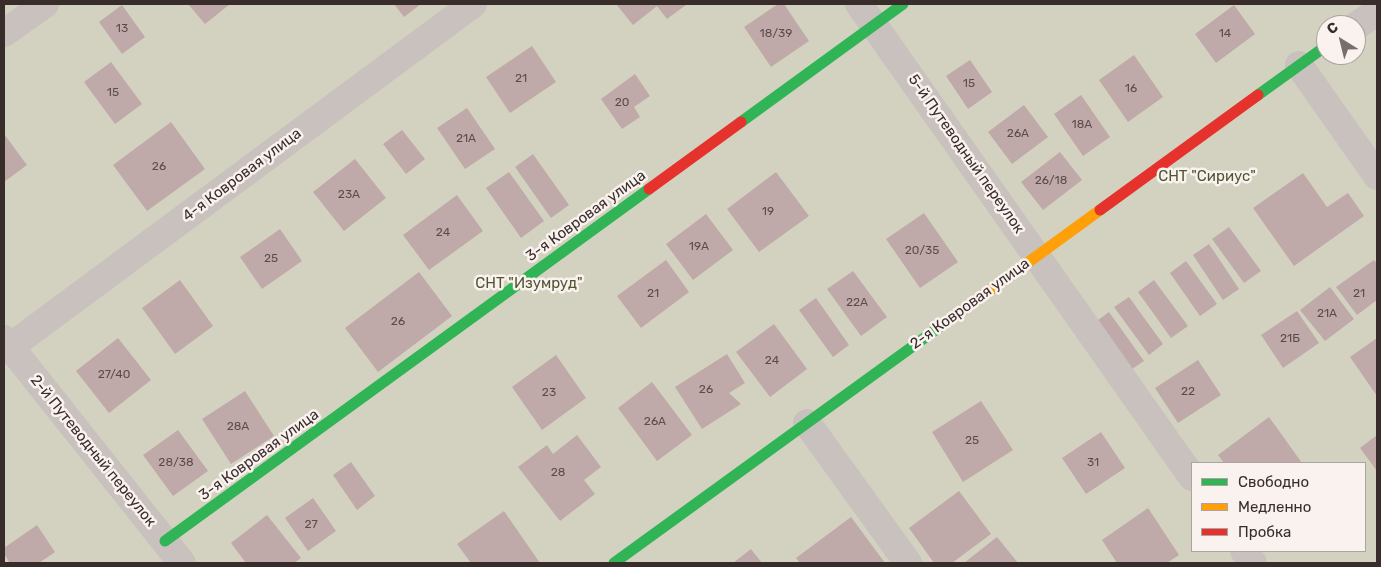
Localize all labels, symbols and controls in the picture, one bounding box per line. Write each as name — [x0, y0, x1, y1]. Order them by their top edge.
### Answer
north arrow — [1316, 15, 1366, 65]
text: С — [1323, 19, 1341, 38]
house number: 13 — [116, 22, 128, 36]
house number: 18/39 — [760, 27, 792, 41]
house number: 14 — [1219, 27, 1231, 41]
street label: 5-й Путеводный переулок — [904, 71, 1028, 237]
house number: 21 — [515, 72, 527, 86]
house number: 15 — [963, 77, 975, 91]
house number: 16 — [1125, 82, 1137, 96]
house number: 15 — [107, 86, 119, 100]
house number: 20 — [615, 96, 629, 110]
house number: 18А — [1072, 118, 1092, 132]
street label: 4-я Ковровая улица — [179, 125, 305, 225]
house number: 26А — [1007, 127, 1029, 141]
house number: 21А — [456, 132, 476, 146]
house number: 26 — [152, 160, 166, 174]
street label: 3-я Ковровая улица — [523, 167, 649, 265]
park label: СНТ "Сириус" — [1158, 168, 1256, 186]
house number: 26/18 — [1035, 174, 1067, 188]
house number: 23А — [338, 188, 360, 202]
house number: 19 — [762, 205, 774, 219]
house number: 24 — [436, 226, 450, 240]
house number: 19А — [689, 240, 709, 254]
house number: 20/35 — [905, 244, 939, 258]
house number: 25 — [264, 252, 278, 266]
street label: 2-я Ковровая улица — [907, 255, 1033, 353]
park label: СНТ "Изумруд" — [475, 275, 583, 293]
house number: 21 — [647, 287, 659, 301]
house number: 21 — [1353, 287, 1365, 301]
house number: 22А — [846, 296, 868, 310]
house number: 21А — [1317, 307, 1337, 321]
house number: 26 — [391, 315, 405, 329]
house number: 21Б — [1280, 332, 1300, 346]
house number: 24 — [765, 354, 779, 368]
house number: 27/40 — [98, 368, 130, 382]
street label: 2-й Путеводный переулок — [26, 372, 160, 530]
house number: 26 — [699, 383, 713, 397]
house number: 22 — [1181, 385, 1195, 399]
house number: 23 — [542, 386, 556, 400]
street label: 3-я Ковровая улица — [196, 406, 322, 504]
house number: 26А — [644, 415, 666, 429]
house number: 28А — [227, 420, 249, 434]
house number: 25 — [965, 434, 979, 448]
house number: 28/38 — [158, 456, 194, 470]
house number: 31 — [1087, 456, 1099, 470]
legend — [1191, 462, 1366, 552]
house number: 28 — [551, 466, 565, 480]
text: Свободно — [1238, 473, 1309, 491]
text: Медленно — [1238, 498, 1311, 516]
house number: 27 — [304, 518, 318, 532]
text: Пробка — [1238, 523, 1291, 541]

